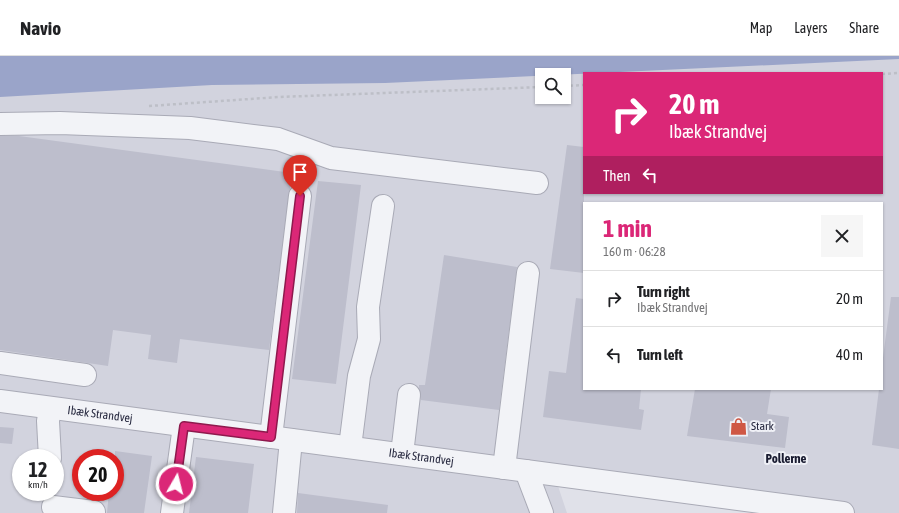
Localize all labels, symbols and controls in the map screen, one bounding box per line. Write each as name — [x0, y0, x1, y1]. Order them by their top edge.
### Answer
text: Navio — [20, 17, 61, 39]
text: Map — [750, 20, 772, 36]
text: Layers — [794, 20, 827, 36]
text: Share — [849, 20, 879, 36]
map controls — [535, 68, 571, 104]
button: search — [535, 68, 571, 104]
icon: right — [603, 88, 655, 140]
text: 20 m — [669, 88, 719, 120]
text: Ibæk Strandvej — [669, 121, 767, 142]
pin — [283, 155, 317, 196]
icon: arrive — [289, 161, 311, 183]
icon: left — [639, 164, 661, 186]
text: Then — [603, 167, 631, 184]
text: 1 min — [603, 215, 652, 242]
button: close — [821, 215, 863, 257]
text: 160 m · 06:28 — [603, 244, 666, 259]
text: Turn right — [637, 283, 690, 300]
icon: right — [603, 288, 625, 310]
text: 20 m — [836, 290, 863, 307]
text: Ibæk Strandvej — [637, 300, 708, 315]
icon: left — [603, 344, 625, 366]
text: Turn left — [637, 346, 683, 363]
text: 40 m — [836, 346, 863, 363]
street label: Ibæk Strandvej — [67, 403, 134, 426]
shop icon: Stark — [728, 416, 748, 436]
place label: Stark — [751, 419, 775, 433]
street label: Ibæk Strandvej — [388, 446, 455, 468]
speed limit sign: 20 — [72, 449, 124, 501]
district label: Pollerne — [765, 451, 807, 466]
text: 12 — [29, 458, 47, 481]
position arrow — [155, 463, 197, 505]
text: km/h — [28, 479, 48, 490]

